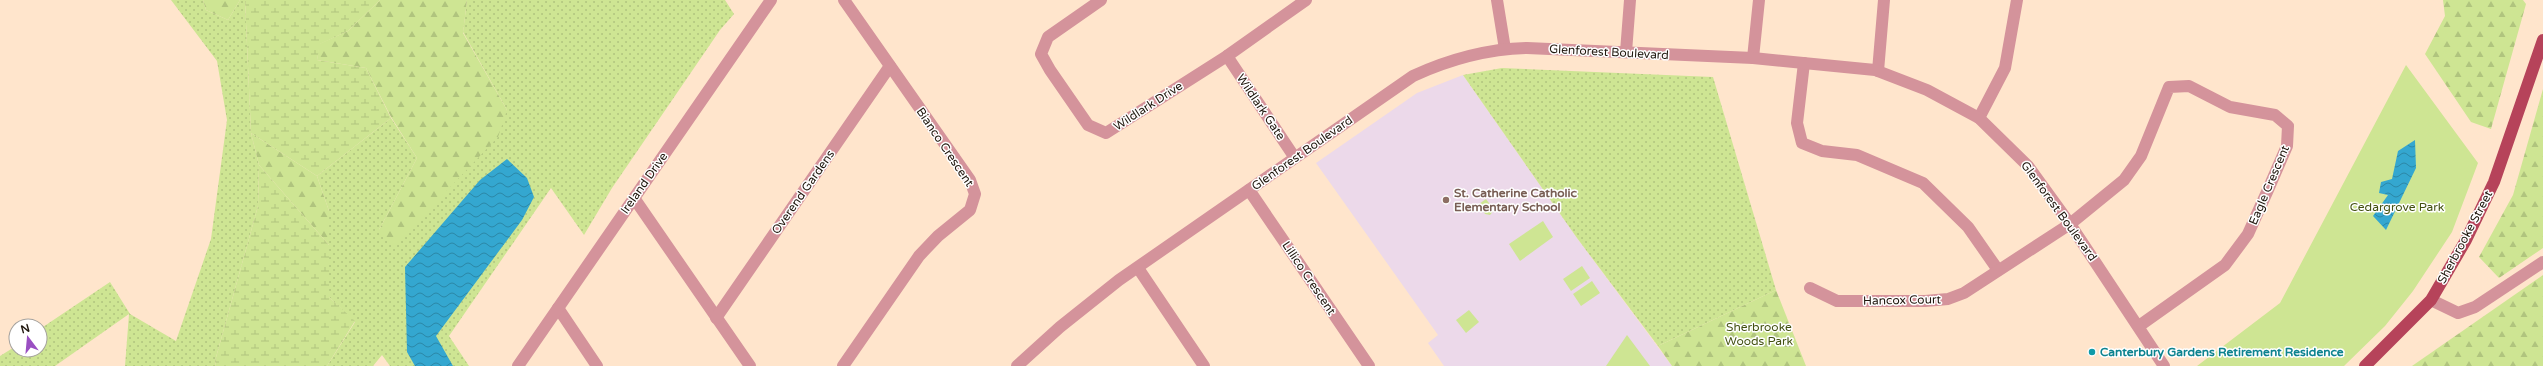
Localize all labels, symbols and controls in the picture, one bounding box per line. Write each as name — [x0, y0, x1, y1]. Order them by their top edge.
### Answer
street label: Glenforest Boulevard — [1549, 42, 1669, 62]
street label: Wildlark Gate — [1234, 71, 1288, 143]
street label: Wildlark Drive — [1111, 78, 1185, 133]
street label: Bianco Crescent — [913, 105, 977, 189]
street label: Glenforest Boulevard — [1249, 113, 1355, 193]
street label: Eagle Crescent — [2246, 143, 2292, 227]
street label: Overend Gardens — [769, 147, 837, 237]
street label: Ireland Drive — [618, 149, 670, 216]
street label: Glenforest Boulevard — [2018, 158, 2100, 264]
place label: St. Catherine Catholic Elementary School — [1454, 186, 1577, 215]
street label: Sherbrooke Street — [2435, 188, 2496, 286]
marker: St. Catherine Catholic Elementary School — [1441, 195, 1451, 205]
park label: Cedargrove Park — [2350, 200, 2445, 214]
street label: Lillico Crescent — [1279, 239, 1339, 318]
street label: Hancox Court — [1863, 292, 1942, 308]
north arrow — [8, 318, 48, 358]
park label: Sherbrooke Woods Park — [1725, 320, 1794, 348]
text: N — [19, 321, 31, 336]
place label: Canterbury Gardens Retirement Residence — [2100, 345, 2344, 360]
marker: Canterbury Gardens Retirement Residence — [2087, 347, 2097, 357]

